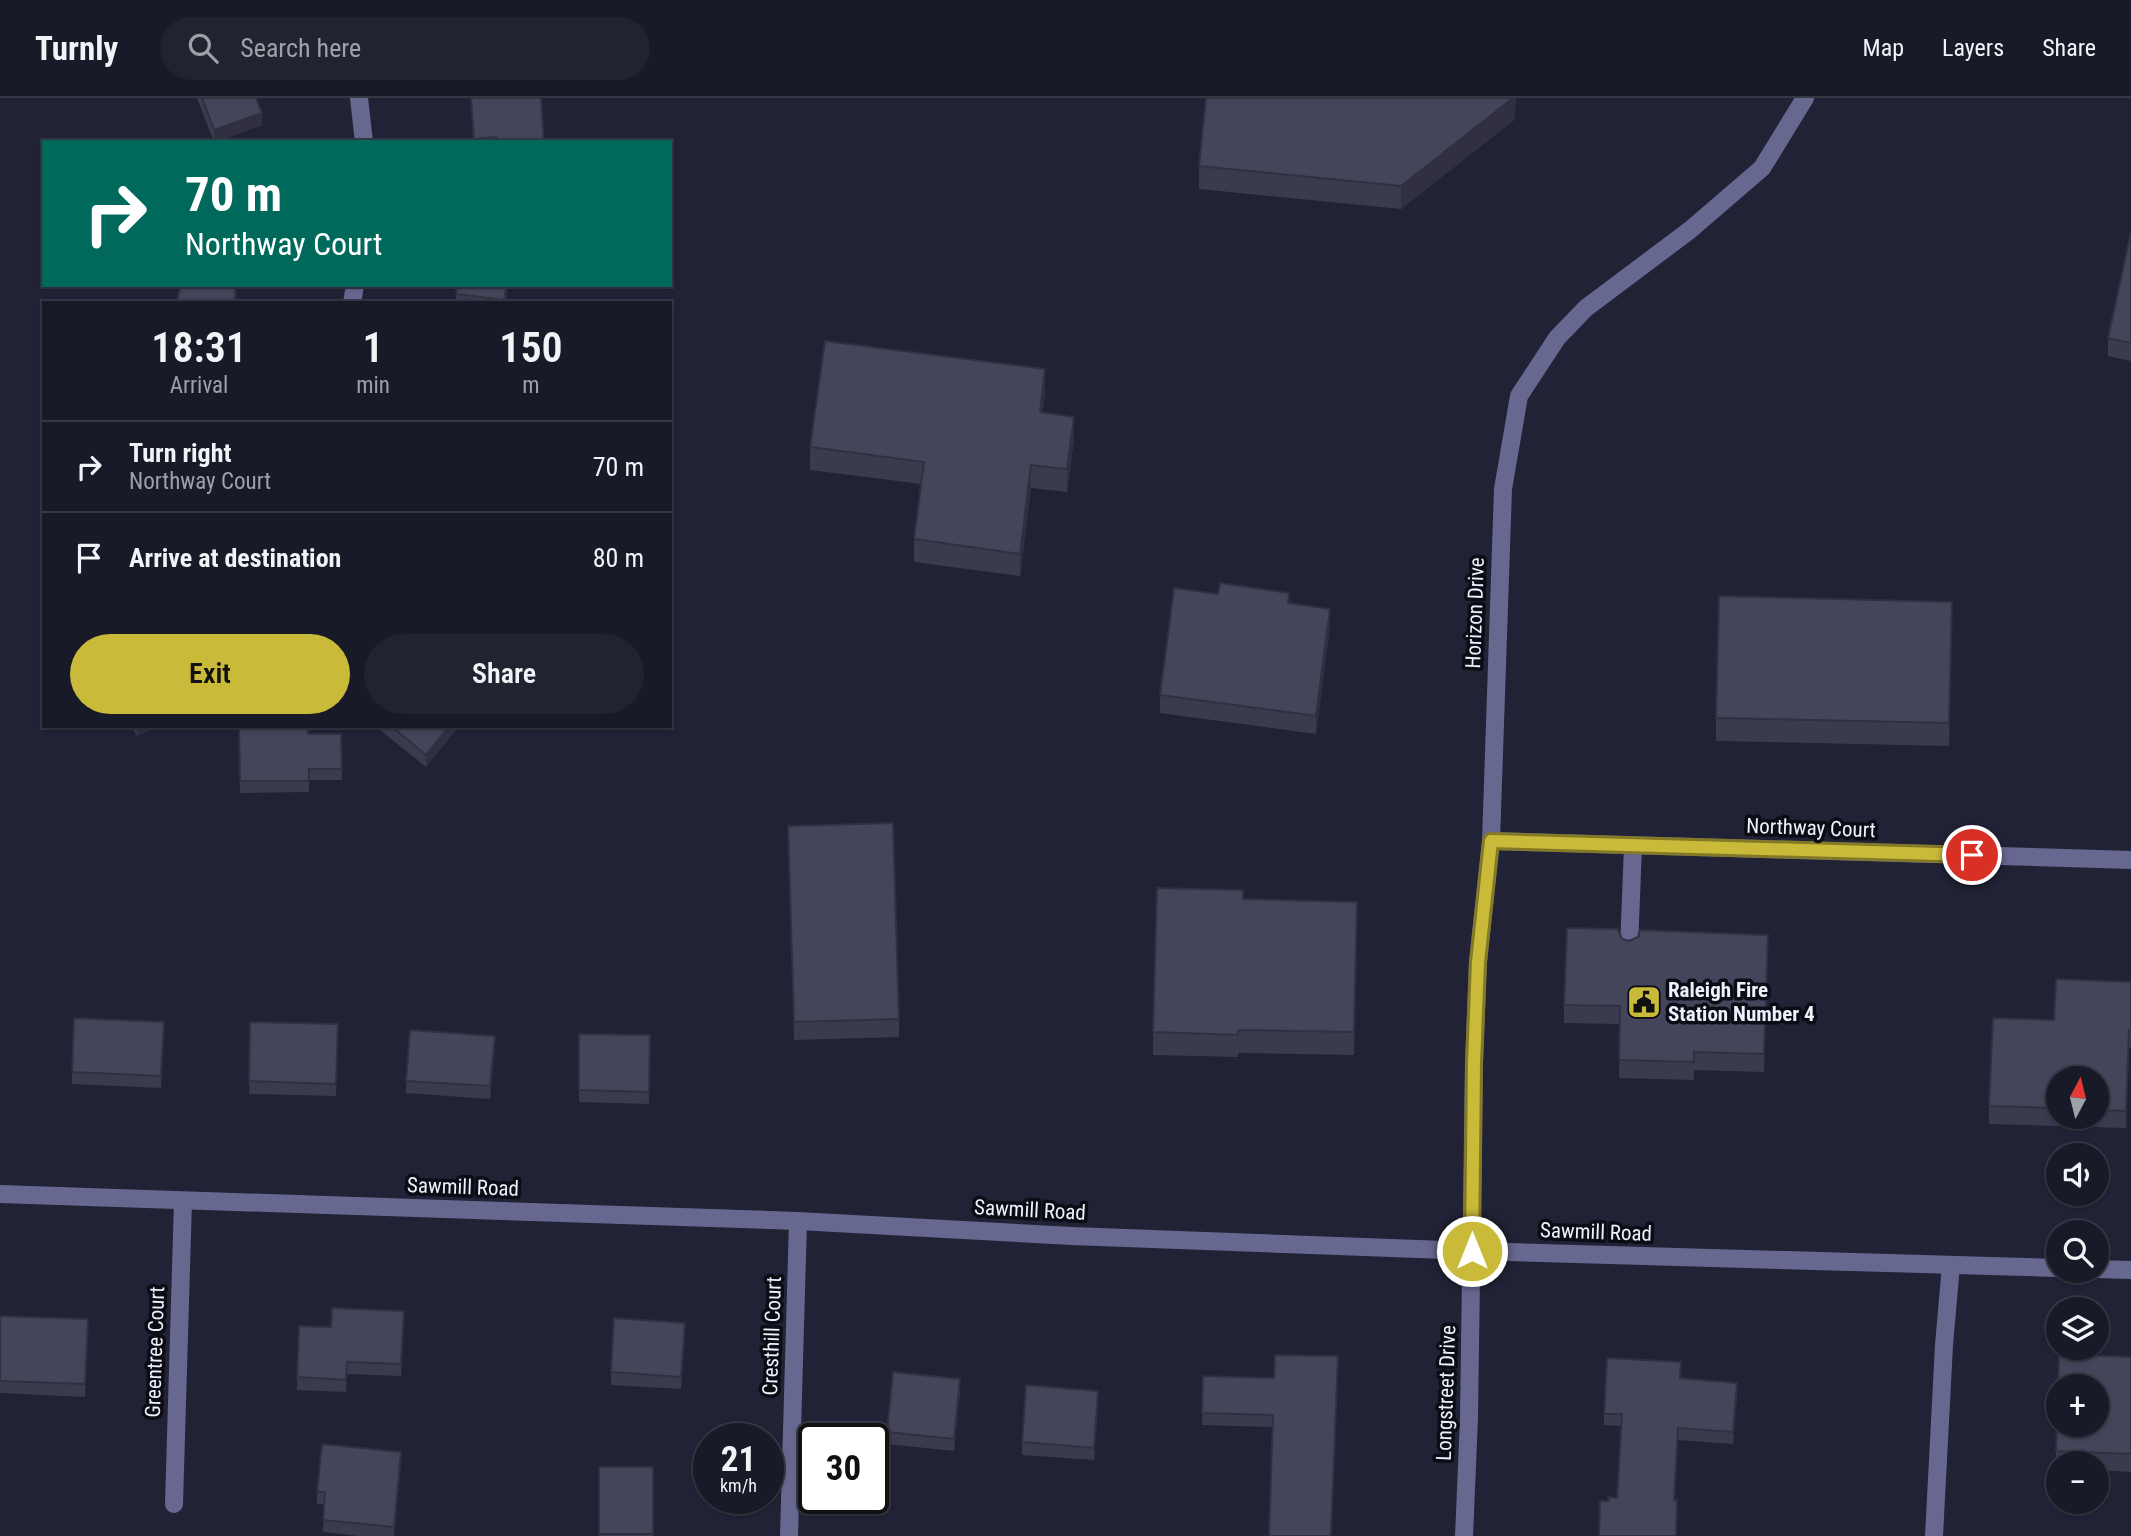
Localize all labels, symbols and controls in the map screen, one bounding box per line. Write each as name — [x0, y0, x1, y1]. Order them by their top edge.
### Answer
search box — [160, 17, 650, 80]
text: Turnly — [35, 29, 118, 68]
icon: search — [184, 29, 222, 67]
text: Search here — [240, 33, 361, 63]
text: Map — [1863, 34, 1904, 62]
text: Layers — [1942, 34, 2004, 62]
text: Share — [2042, 34, 2096, 62]
text: 70 m — [185, 166, 282, 223]
icon: right — [70, 168, 161, 259]
text: Northway Court — [185, 225, 383, 263]
text: 18:31 — [151, 323, 247, 372]
text: 1 — [363, 323, 384, 372]
text: 150 — [499, 323, 563, 372]
text: Arrival — [170, 372, 228, 399]
text: min — [356, 372, 390, 399]
text: m — [522, 372, 540, 399]
text: Turn right — [129, 438, 231, 468]
icon: right — [70, 448, 108, 486]
text: 70 m — [593, 452, 644, 482]
text: Northway Court — [129, 468, 271, 495]
icon: arrive — [70, 539, 108, 577]
text: Arrive at destination — [129, 543, 341, 573]
text: 80 m — [593, 543, 644, 573]
street label: Horizon Drive — [1461, 557, 1489, 669]
button: Exit — [70, 634, 350, 714]
button: Share — [364, 634, 644, 714]
street label: Northway Court — [1746, 814, 1876, 842]
pin — [1942, 825, 2002, 885]
icon: arrive — [1953, 836, 1991, 874]
place label: Raleigh Fire Station Number 4 — [1668, 978, 1815, 1026]
public building icon: Raleigh Fire Station Number 4 — [1625, 983, 1663, 1021]
north arrow — [2046, 1066, 2109, 1129]
map controls — [2046, 1066, 2109, 1514]
button: sound — [2046, 1143, 2109, 1206]
street label: Sawmill Road — [407, 1173, 519, 1201]
street label: Sawmill Road — [974, 1195, 1086, 1225]
position arrow — [1435, 1214, 1509, 1288]
street label: Sawmill Road — [1540, 1218, 1652, 1246]
button: search — [2046, 1220, 2109, 1283]
street label: Cresthill Court — [758, 1276, 786, 1396]
street label: Greentree Court — [141, 1286, 169, 1418]
button: layers — [2046, 1297, 2109, 1360]
street label: Longstreet Drive — [1432, 1325, 1460, 1461]
button: + — [2046, 1374, 2109, 1437]
speed limit sign: 30 — [798, 1423, 889, 1514]
text: 21 — [721, 1439, 756, 1480]
button: − — [2046, 1451, 2109, 1514]
text: km/h — [720, 1475, 757, 1496]

